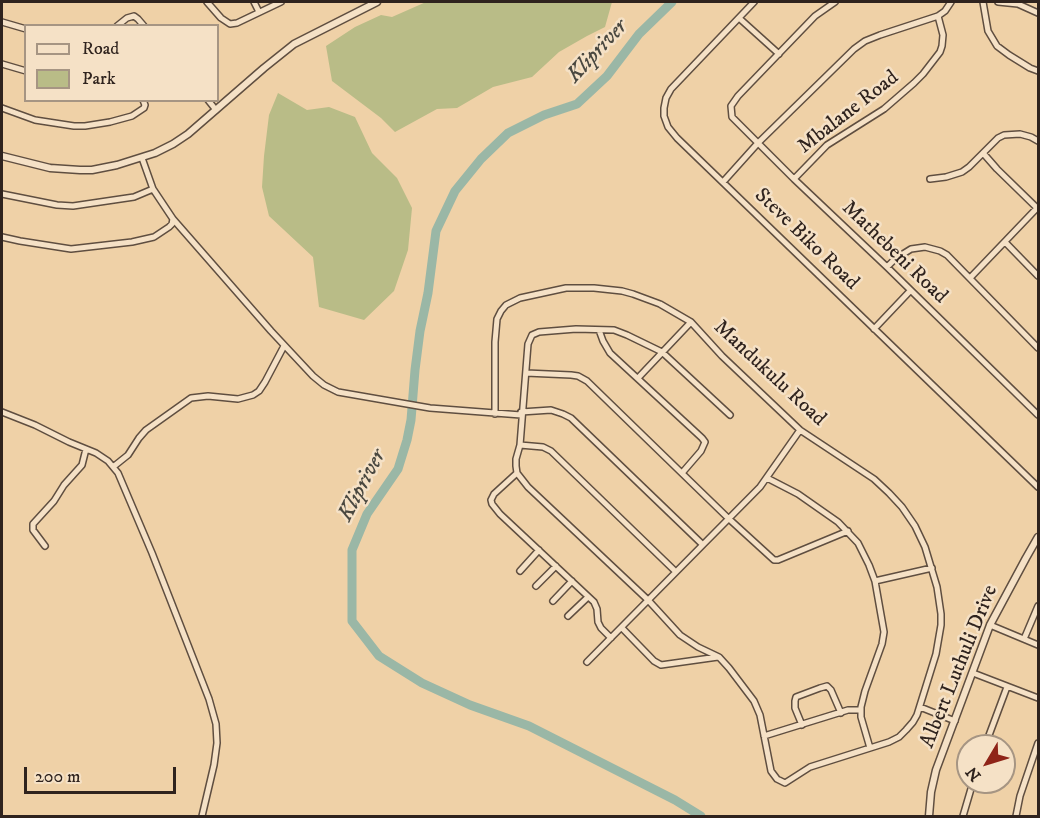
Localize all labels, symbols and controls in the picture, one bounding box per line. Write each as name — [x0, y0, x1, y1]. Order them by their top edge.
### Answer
water label: Klipriver — [562, 15, 634, 89]
legend — [24, 24, 219, 102]
text: Road — [82, 38, 119, 60]
street label: Mbalane Road — [794, 66, 904, 160]
text: Park — [82, 68, 116, 90]
street label: Steve Biko Road — [748, 184, 864, 296]
street label: Mathebeni Road — [836, 196, 952, 310]
street label: Mandukulu Road — [708, 316, 830, 432]
water label: Klipriver — [333, 446, 393, 526]
street label: Albert Luthuli Drive — [916, 582, 1004, 752]
north arrow — [956, 734, 1016, 794]
scale bar — [27, 755, 178, 793]
text: N — [961, 763, 985, 785]
text: 200 m — [35, 766, 81, 788]

